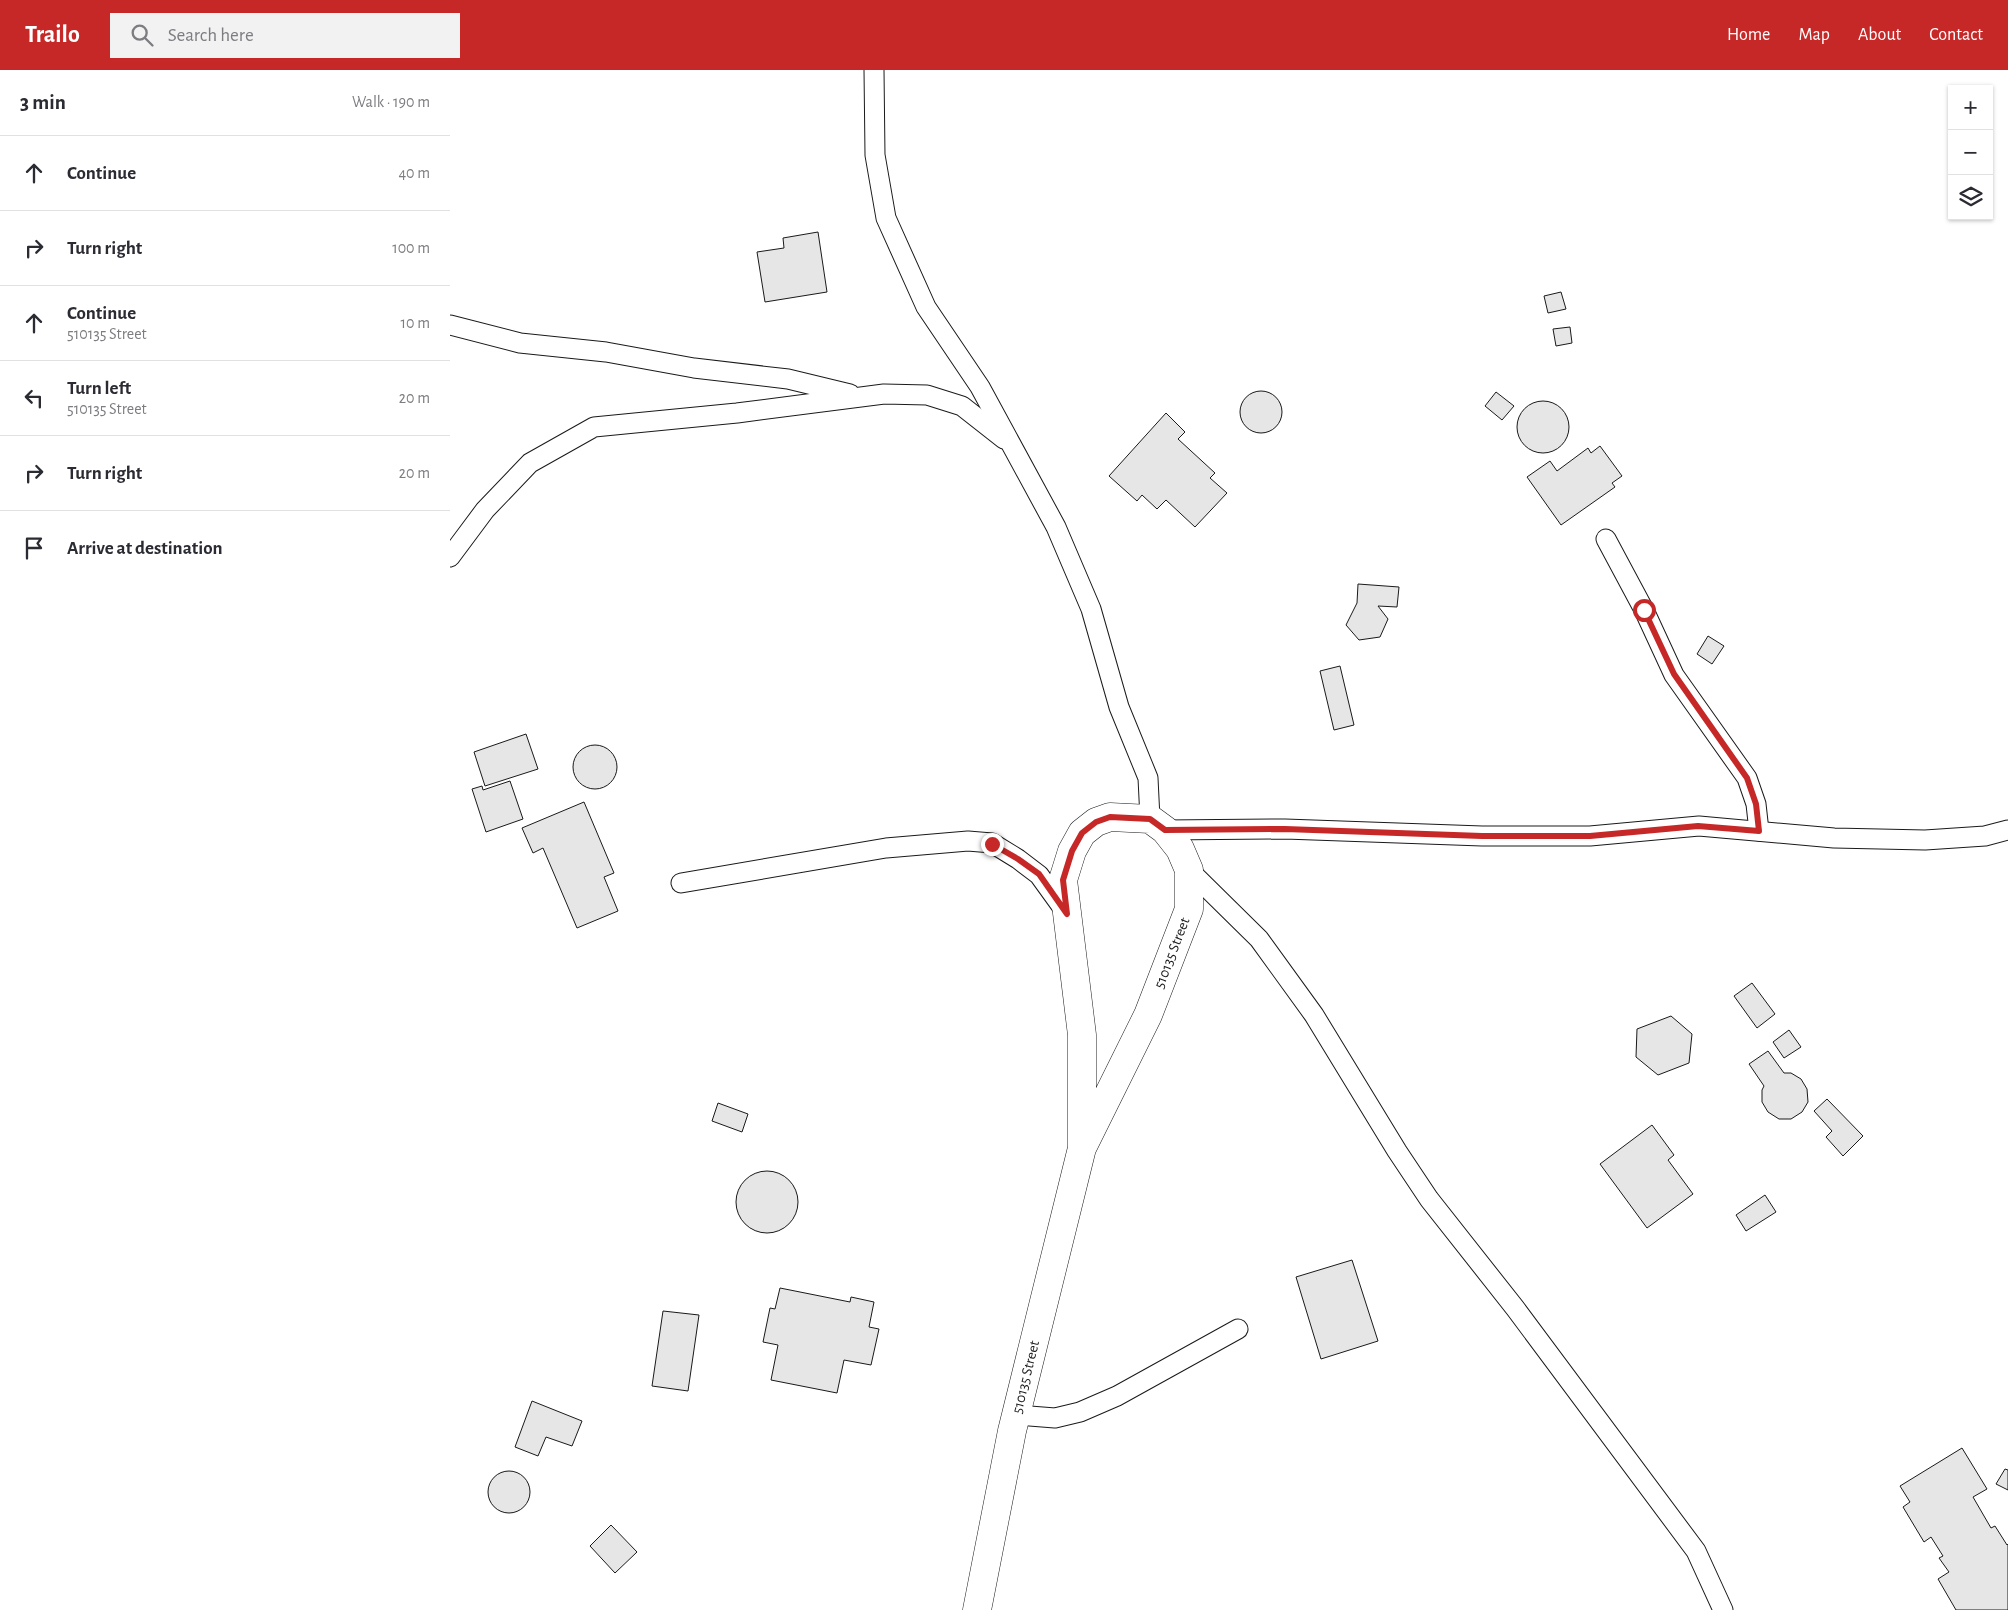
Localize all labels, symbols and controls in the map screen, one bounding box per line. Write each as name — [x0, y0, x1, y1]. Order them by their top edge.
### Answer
search box — [110, 13, 460, 58]
icon: search — [128, 21, 156, 49]
text: Trailo — [25, 23, 80, 47]
text: Search here — [168, 26, 254, 45]
text: Home — [1727, 26, 1770, 44]
text: Map — [1798, 26, 1830, 44]
text: About — [1858, 26, 1901, 44]
text: Contact — [1929, 26, 1983, 44]
map controls — [1948, 85, 1993, 220]
button: + — [1948, 85, 1993, 130]
text: 3 min — [20, 92, 66, 113]
text: Walk · 190 m — [352, 94, 430, 110]
button: − — [1948, 130, 1993, 175]
icon: ahead — [20, 159, 48, 187]
text: Continue — [67, 164, 136, 183]
text: 40 m — [398, 165, 430, 181]
button: layers — [1948, 175, 1993, 220]
icon: right — [20, 234, 48, 262]
text: Turn right — [67, 239, 142, 258]
text: 100 m — [392, 240, 430, 256]
text: Continue — [67, 304, 136, 323]
icon: ahead — [20, 309, 48, 337]
text: 10 m — [401, 315, 430, 331]
text: 510135 Street — [67, 326, 147, 342]
text: Turn left — [67, 379, 131, 398]
icon: left — [20, 384, 48, 412]
text: 20 m — [399, 390, 430, 406]
text: 510135 Street — [67, 401, 147, 417]
icon: right — [20, 459, 48, 487]
text: Turn right — [67, 464, 142, 483]
text: 20 m — [399, 465, 430, 481]
icon: arrive — [20, 534, 48, 562]
text: Arrive at destination — [67, 539, 223, 558]
route start — [1633, 599, 1656, 622]
route end — [981, 833, 1004, 856]
street label: 510135 Street — [1152, 915, 1192, 991]
street label: 510135 Street — [1009, 1339, 1042, 1415]

